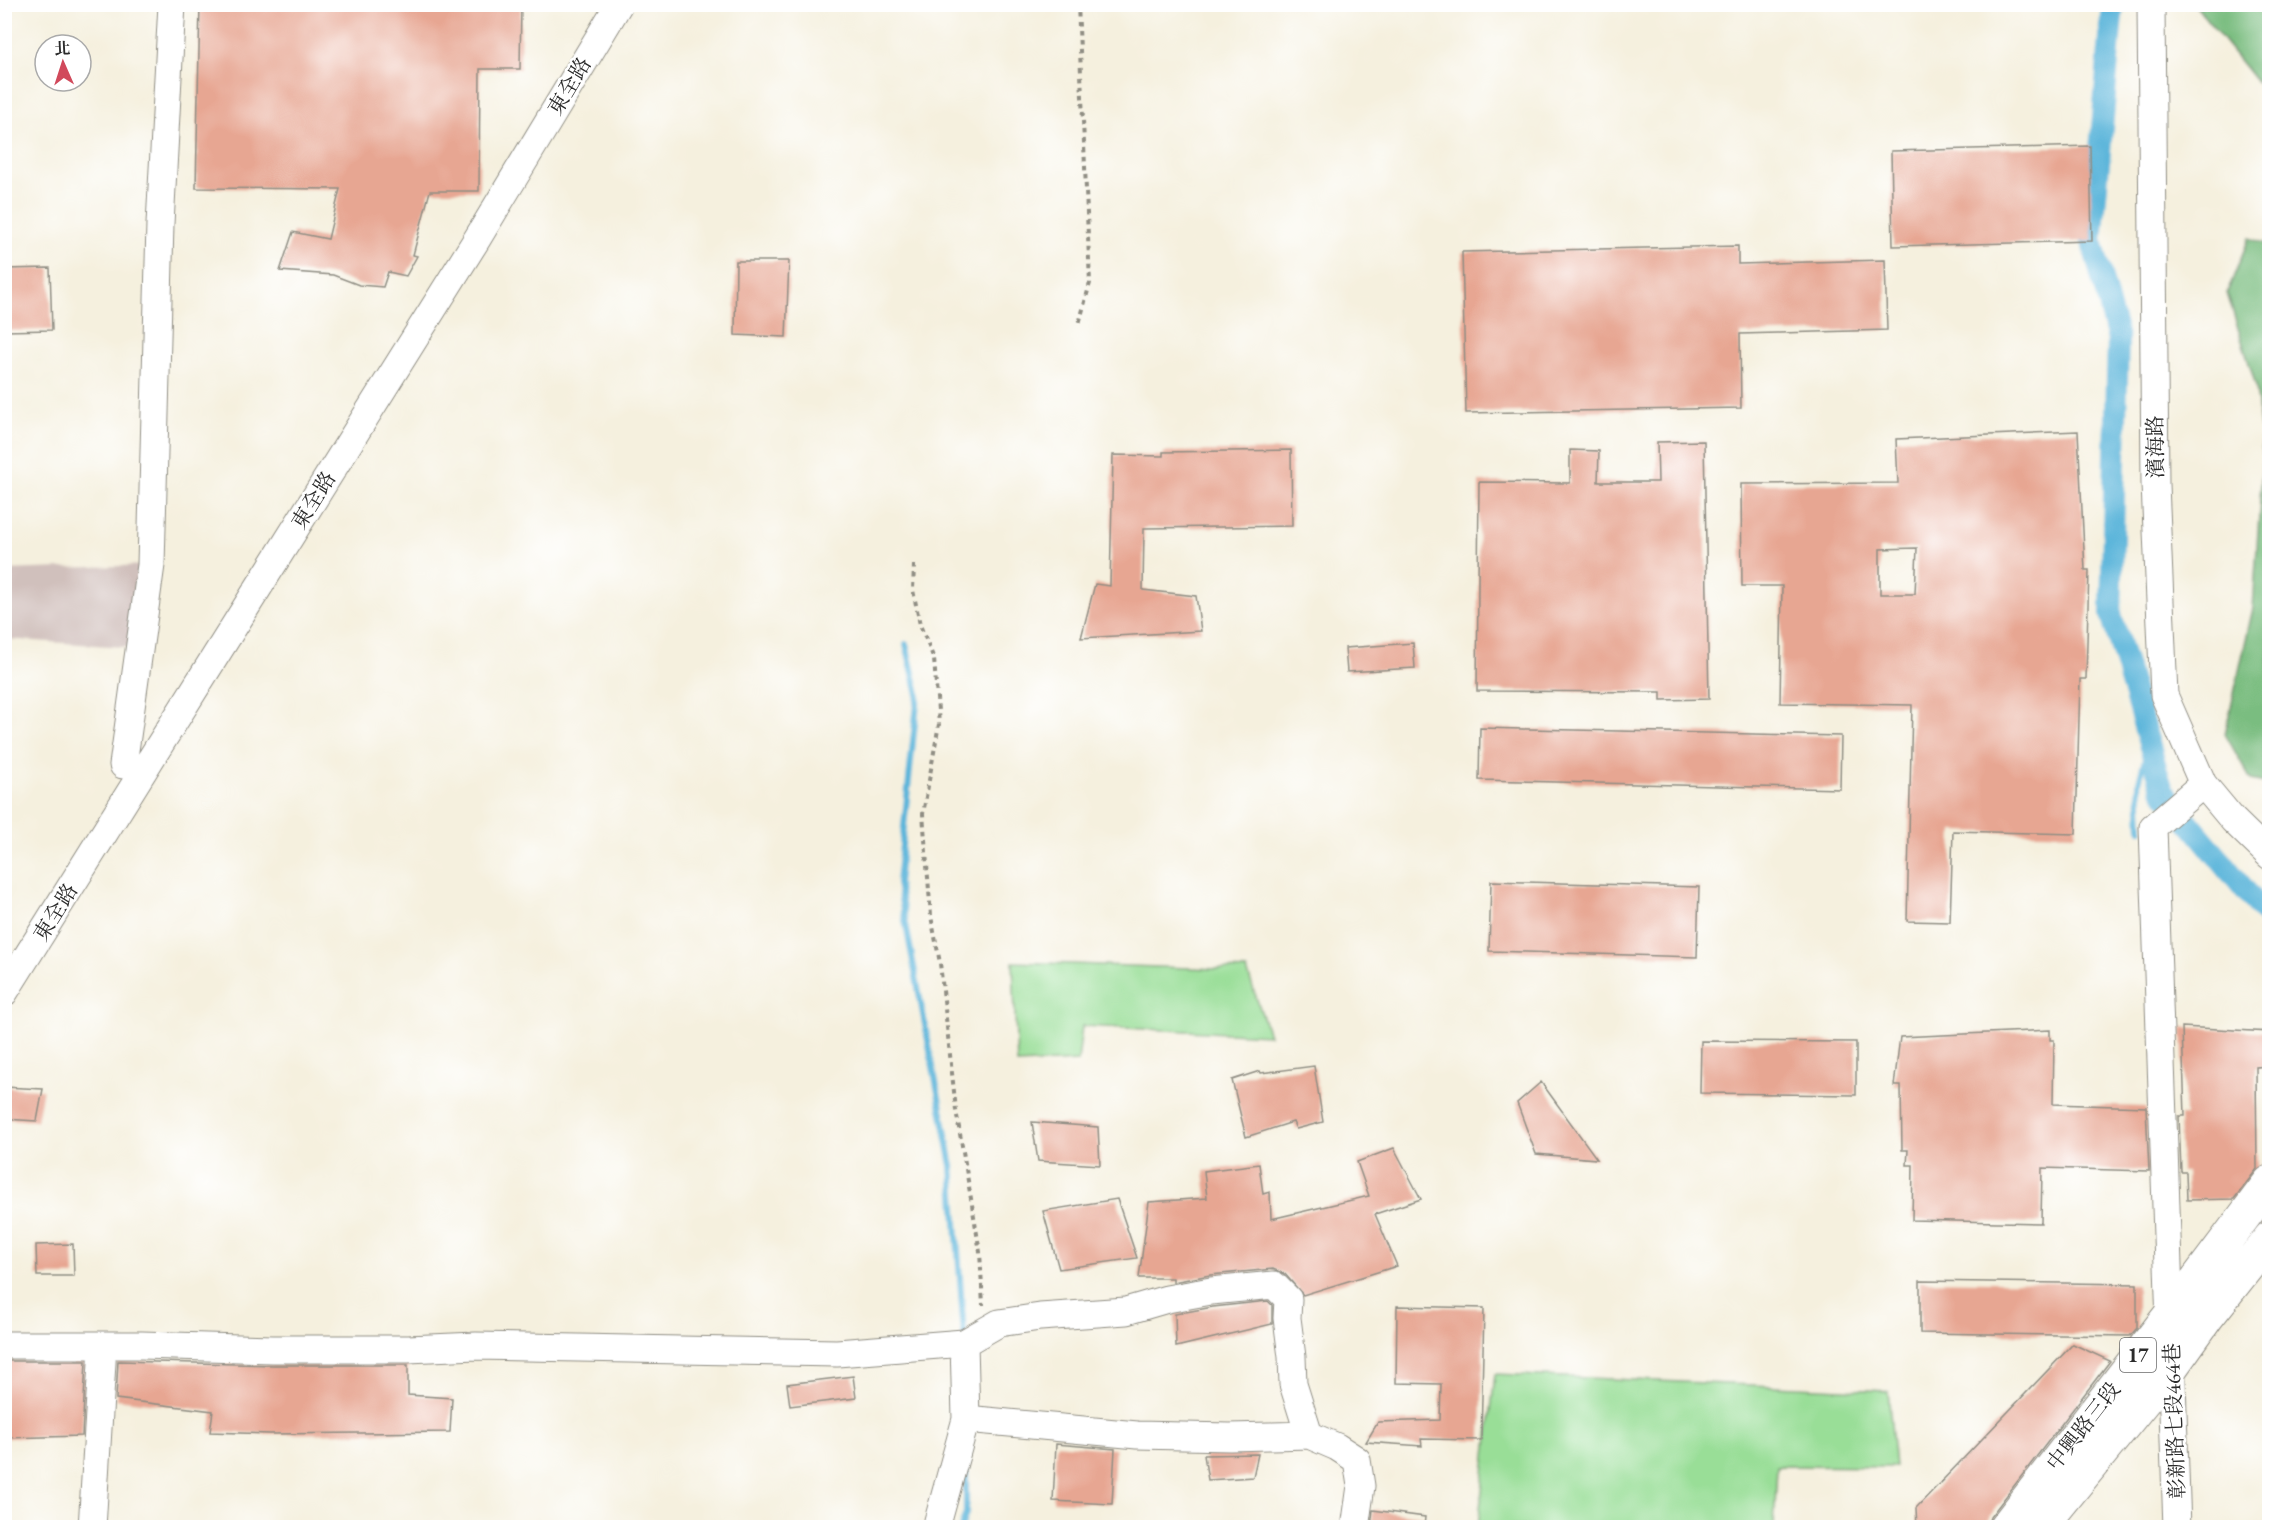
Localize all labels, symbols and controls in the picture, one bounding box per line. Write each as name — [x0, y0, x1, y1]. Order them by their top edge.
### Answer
north arrow — [33, 33, 93, 93]
text: 北 — [54, 38, 71, 59]
street label: 東全路 — [541, 52, 597, 120]
street label: 濱海路 — [2141, 415, 2169, 479]
street label: 東全路 — [285, 466, 341, 534]
street label: 東全路 — [27, 878, 83, 946]
road number: 17 — [2120, 1338, 2156, 1372]
street label: 彰新路七段464巷 — [2158, 1342, 2190, 1500]
street label: 中興路三段 — [2040, 1376, 2126, 1476]

